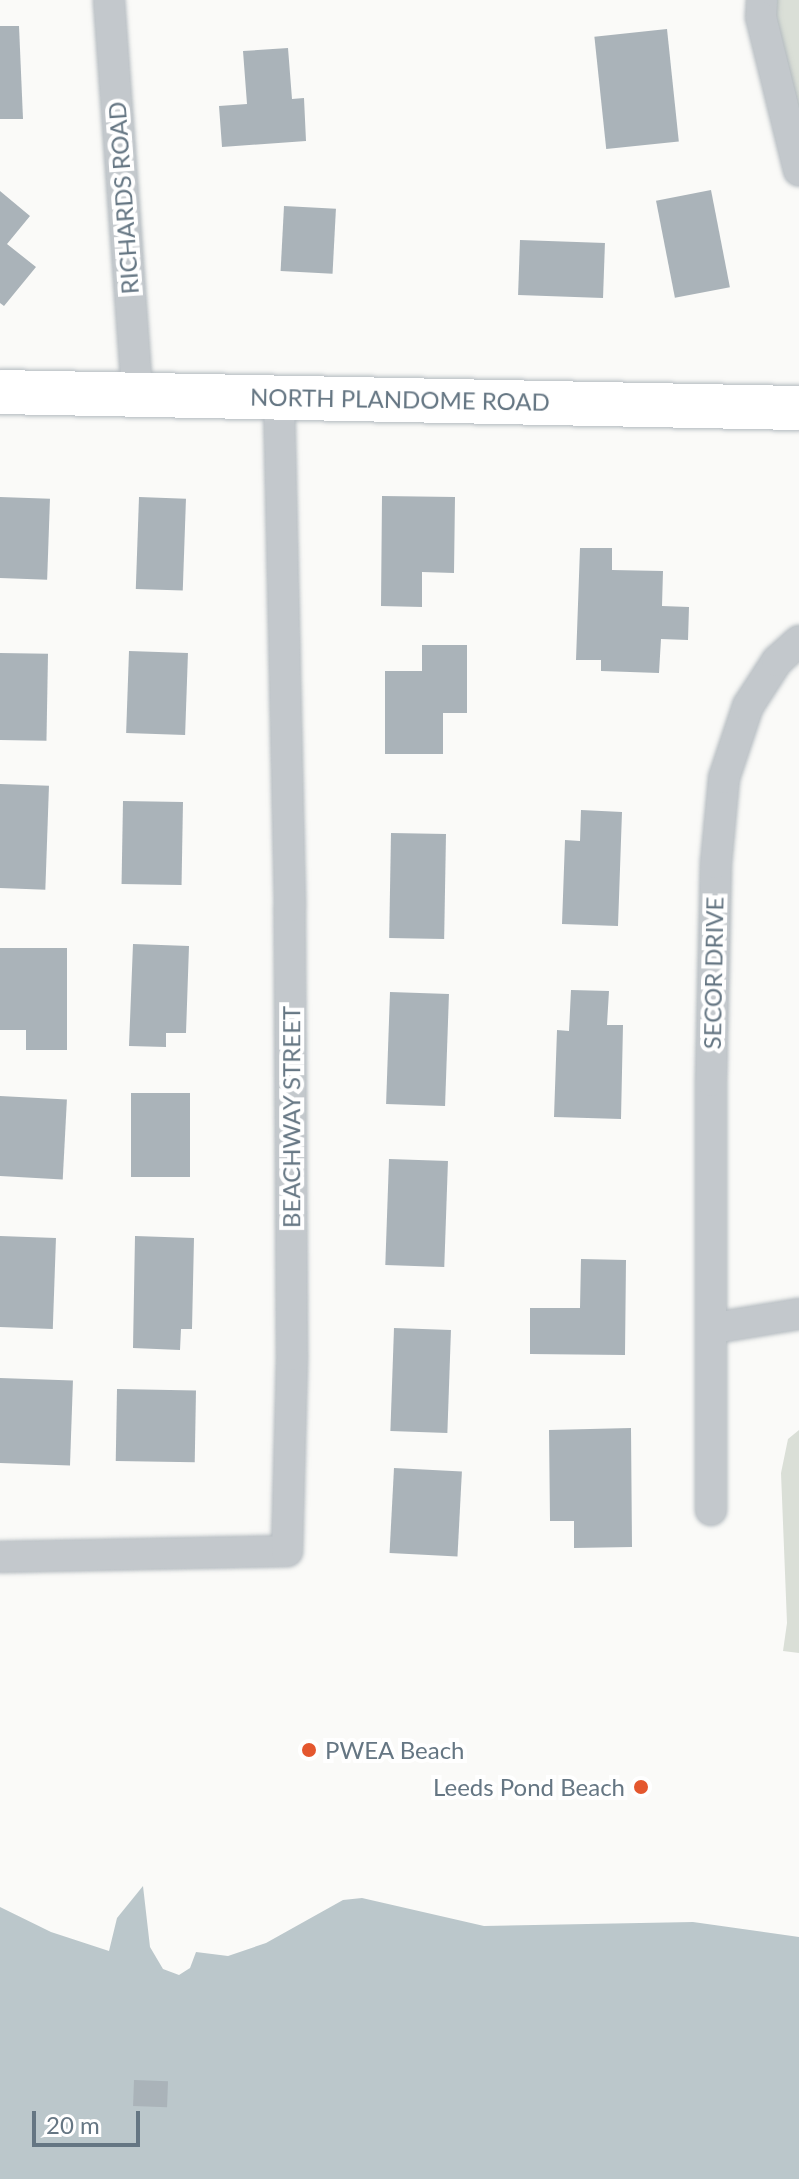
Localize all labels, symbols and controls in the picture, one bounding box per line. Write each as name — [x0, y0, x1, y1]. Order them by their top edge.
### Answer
street label: RICHARDS ROAD — [102, 101, 144, 295]
street label: NORTH PLANDOME ROAD — [250, 382, 550, 416]
street label: SECOR DRIVE — [697, 896, 729, 1050]
street label: BEACHWAY STREET — [277, 1005, 305, 1229]
place label: PWEA Beach — [325, 1736, 465, 1764]
marker: PWEA Beach — [300, 1741, 318, 1759]
place label: Leeds Pond Beach — [433, 1773, 625, 1801]
marker: Leeds Pond Beach — [632, 1778, 650, 1796]
scale bar — [36, 2095, 144, 2145]
text: 20 m — [46, 2110, 100, 2139]

